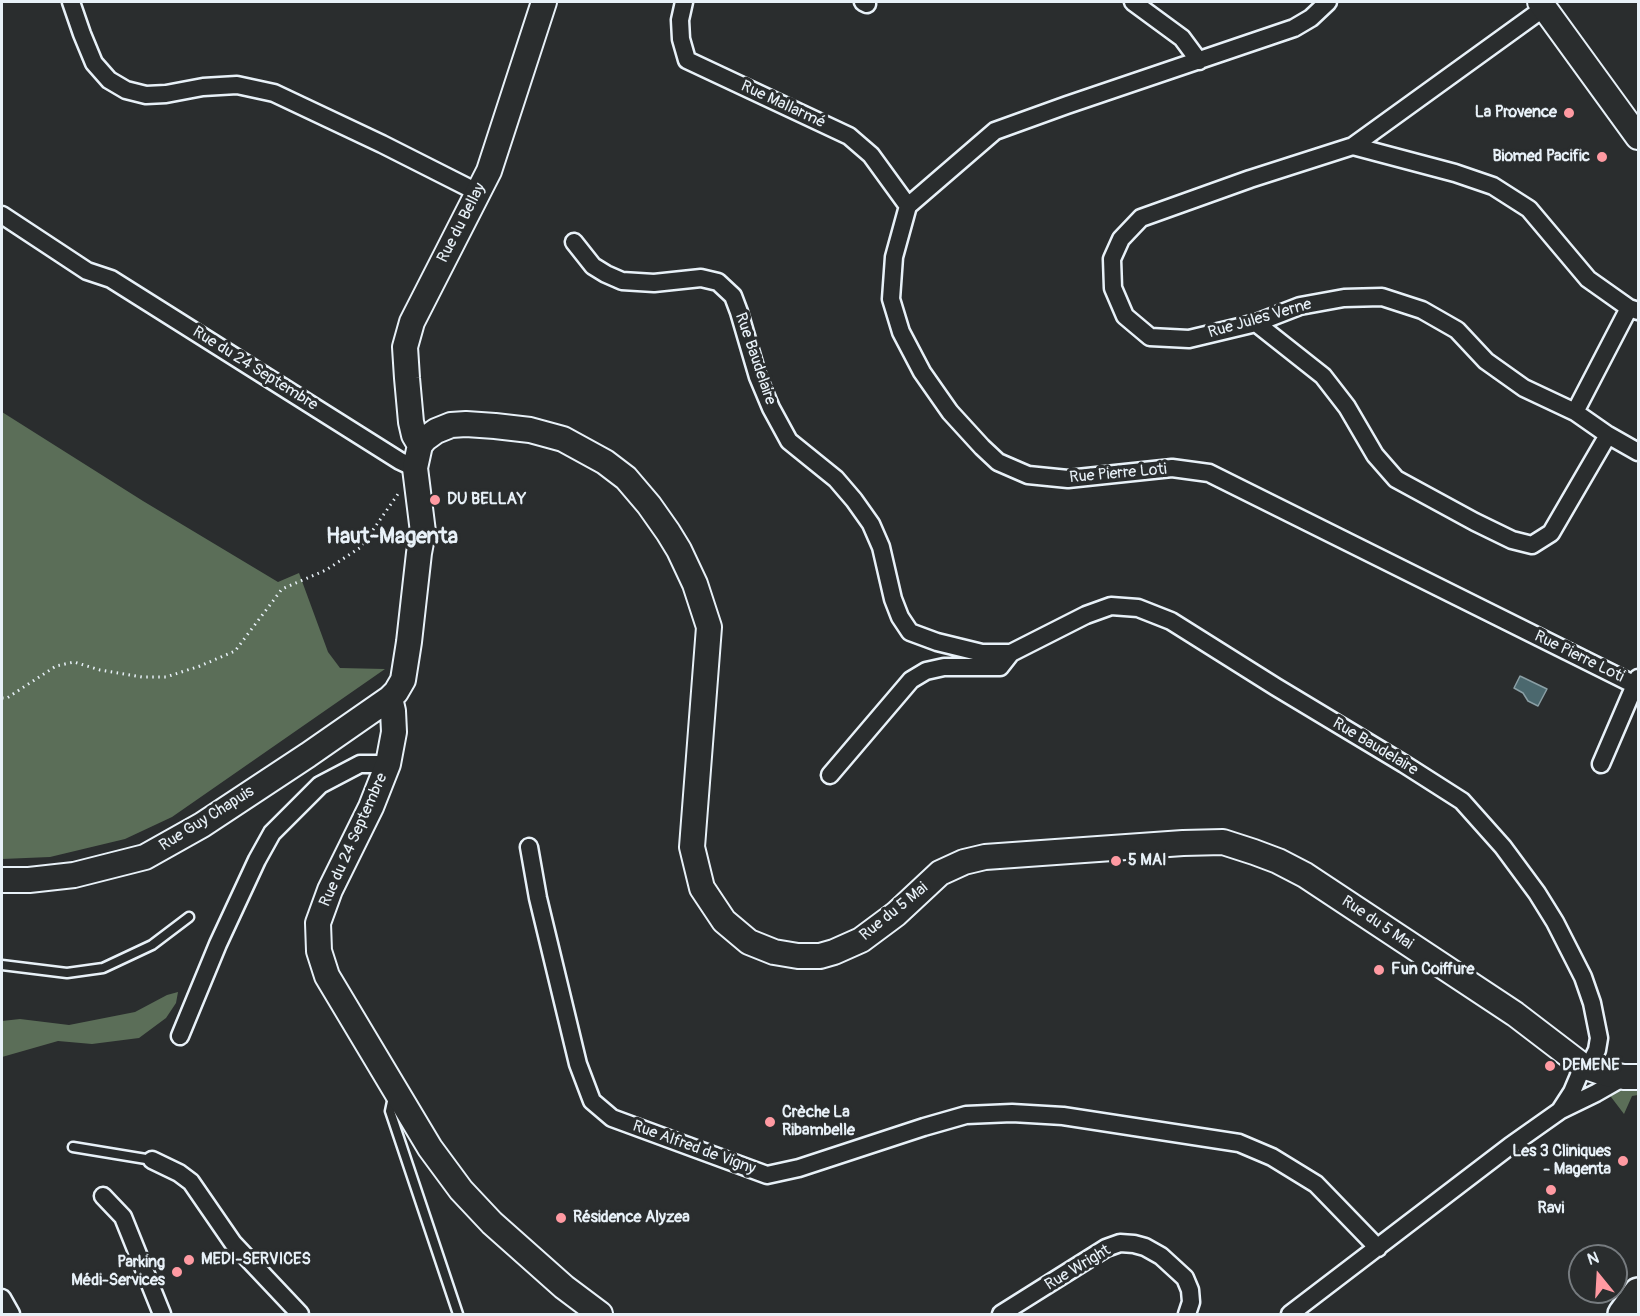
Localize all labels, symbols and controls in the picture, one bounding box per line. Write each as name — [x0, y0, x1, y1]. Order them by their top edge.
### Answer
street label: Rue Mallarmé — [738, 77, 828, 133]
place label: La Provence — [1475, 103, 1557, 123]
marker: La Provence — [1562, 106, 1576, 120]
place label: Biomed Pacific — [1492, 147, 1590, 167]
marker: Biomed Pacific — [1595, 150, 1609, 164]
street label: Rue du Bellay — [434, 180, 490, 266]
street label: Rue Jules Verne — [1206, 295, 1314, 343]
street label: Rue Baudelaire — [730, 310, 780, 408]
street label: Rue du 24 Septembre — [189, 323, 321, 415]
street label: Rue Pierre Loti — [1069, 460, 1167, 488]
place label: DU BELLAY — [447, 490, 526, 510]
marker: DU BELLAY — [428, 493, 442, 507]
district label: Haut-Magenta — [326, 524, 458, 550]
street label: Rue Pierre Loti — [1531, 627, 1627, 687]
street label: Rue Baudelaire — [1329, 714, 1421, 780]
street label: Rue du 24 Septembre — [316, 770, 392, 910]
street label: Rue Guy Chapuis — [156, 782, 258, 856]
place label: 5 MAI — [1128, 851, 1167, 871]
marker: 5 MAI — [1109, 854, 1123, 868]
street label: Rue du 5 Mai — [856, 879, 932, 945]
street label: Rue du 5 Mai — [1338, 892, 1416, 954]
place label: Fun Coiffure — [1391, 960, 1474, 980]
marker: Fun Coiffure — [1372, 963, 1386, 977]
place label: DEMENE — [1562, 1056, 1620, 1076]
marker: DEMENE — [1543, 1059, 1557, 1073]
place label: Crèche La Ribambelle — [782, 1103, 855, 1141]
marker: Crèche La Ribambelle — [763, 1115, 777, 1129]
street label: Rue Alfred de Vigny — [630, 1117, 758, 1179]
place label: Les 3 Cliniques - Magenta — [1512, 1142, 1611, 1180]
marker: Les 3 Cliniques - Magenta — [1616, 1154, 1630, 1168]
marker: Ravi — [1544, 1183, 1558, 1197]
place label: Ravi — [1538, 1199, 1564, 1219]
place label: Résidence Alyzea — [573, 1208, 690, 1228]
marker: Résidence Alyzea — [554, 1211, 568, 1225]
street label: Rue Wright — [1042, 1241, 1114, 1295]
north arrow — [1568, 1244, 1628, 1304]
text: N — [1585, 1248, 1601, 1270]
place label: MEDI-SERVICES — [201, 1250, 311, 1270]
place label: Parking Médi-Services — [71, 1253, 165, 1291]
marker: MEDI-SERVICES — [182, 1253, 196, 1267]
marker: Parking Médi-Services — [170, 1265, 184, 1279]

